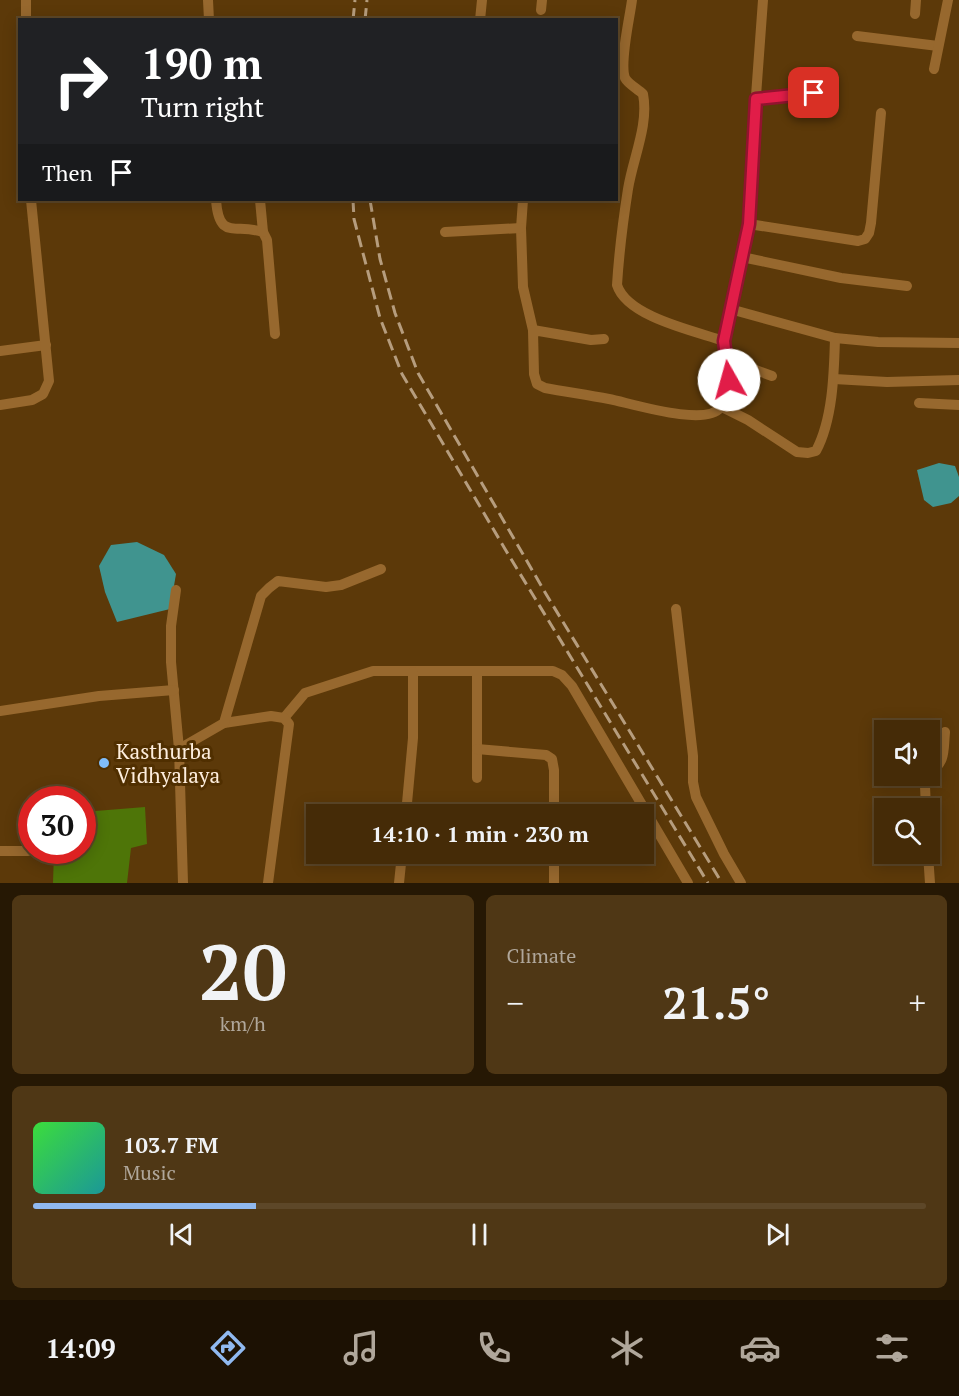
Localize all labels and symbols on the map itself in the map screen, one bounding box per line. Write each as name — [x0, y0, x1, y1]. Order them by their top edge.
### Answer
pin — [788, 67, 839, 118]
position arrow — [697, 348, 761, 412]
place label: Kasthurba Vidhyalaya — [116, 737, 220, 789]
marker: Kasthurba Vidhyalaya — [97, 756, 111, 770]
speed limit sign: 30 — [18, 786, 96, 864]

